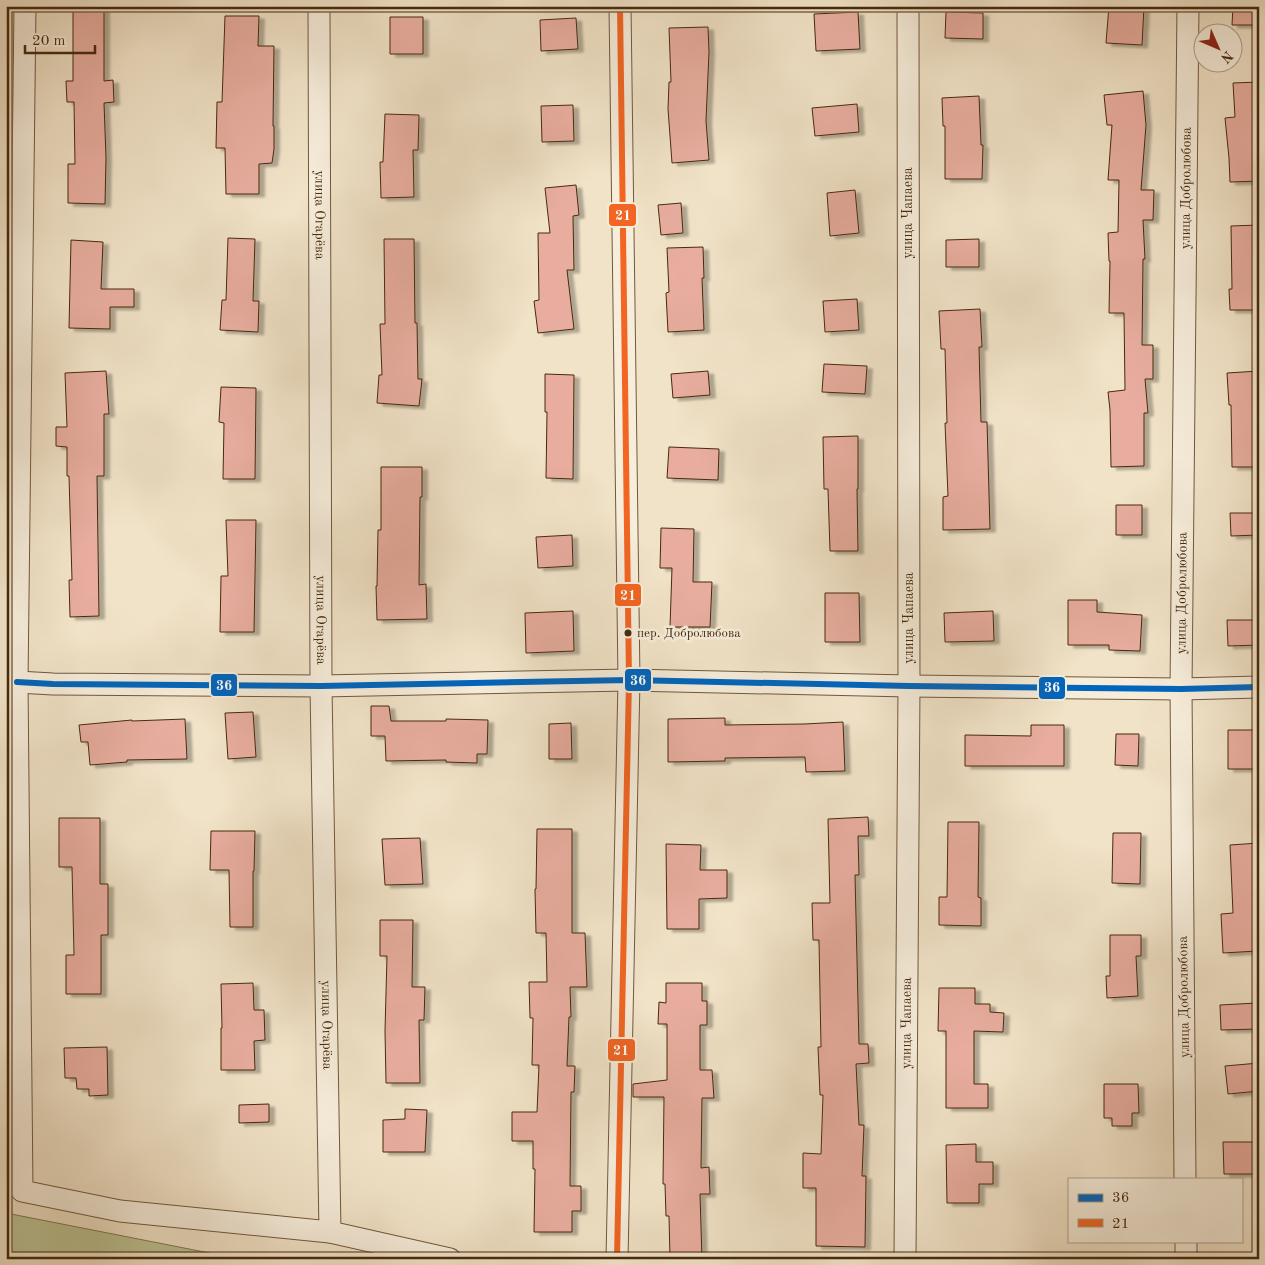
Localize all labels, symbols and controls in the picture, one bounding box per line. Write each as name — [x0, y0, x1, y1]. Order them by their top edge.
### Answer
scale bar — [25, 22, 95, 54]
north arrow — [1192, 22, 1242, 72]
text: 20 m — [32, 34, 66, 49]
text: N — [1218, 48, 1235, 65]
street label: улица Добролюбова — [1179, 127, 1194, 249]
street label: улица Чапаева — [901, 167, 915, 259]
street label: улица Огарёва — [312, 170, 327, 260]
line badge: 21 — [608, 203, 637, 227]
text: 21 — [615, 209, 631, 223]
street label: улица Добролюбова — [1174, 532, 1190, 654]
street label: улица Чапаева — [902, 572, 916, 664]
street label: улица Огарёва — [314, 575, 328, 665]
line badge: 21 — [614, 583, 642, 607]
text: 21 — [620, 589, 636, 603]
place label: пер. Добролюбова — [637, 627, 741, 640]
marker: пер. Добролюбова — [623, 628, 633, 638]
line badge: 36 — [624, 668, 652, 692]
line badge: 36 — [210, 673, 238, 697]
text: 36 — [630, 674, 646, 688]
line badge: 36 — [1038, 676, 1066, 700]
text: 36 — [216, 679, 232, 693]
text: 36 — [1044, 681, 1060, 695]
street label: улица Добролюбова — [1176, 936, 1192, 1058]
street label: улица Чапаева — [899, 977, 914, 1069]
street label: улица Огарёва — [319, 980, 334, 1070]
line badge: 21 — [607, 1038, 636, 1062]
text: 21 — [613, 1044, 629, 1058]
legend — [1068, 1178, 1242, 1242]
text: 36 — [1112, 1191, 1129, 1206]
text: 21 — [1112, 1217, 1129, 1232]

